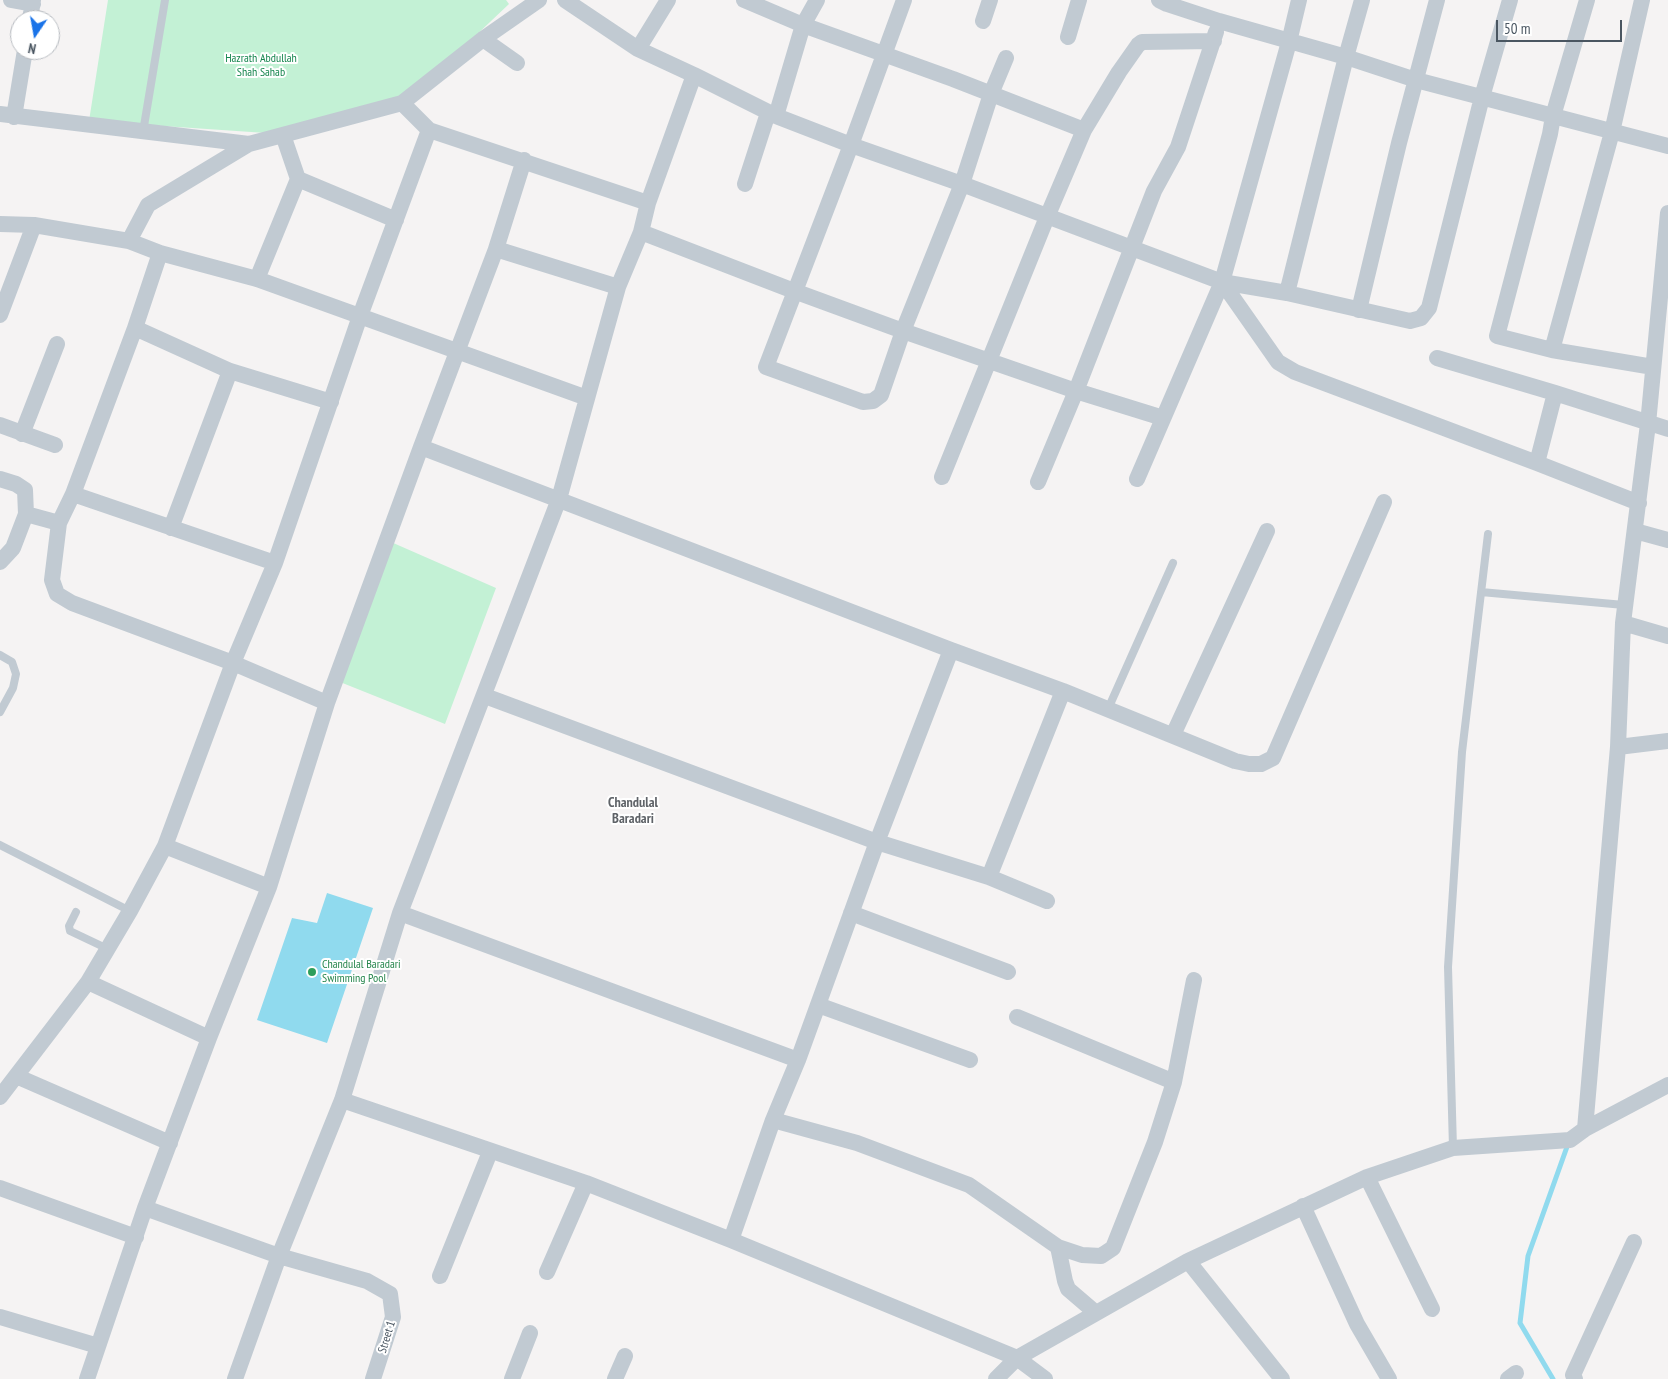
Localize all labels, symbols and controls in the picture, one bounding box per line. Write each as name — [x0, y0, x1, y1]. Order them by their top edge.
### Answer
north arrow — [10, 10, 60, 60]
scale bar — [1498, 10, 1624, 42]
text: 50 m — [1504, 19, 1530, 38]
text: N — [27, 39, 38, 58]
park label: Hazrath Abdullah Shah Sahab — [225, 52, 297, 80]
district label: Chandulal Baradari — [608, 795, 658, 828]
place label: Chandulal Baradari Swimming Pool — [322, 958, 401, 986]
marker: Chandulal Baradari Swimming Pool — [306, 966, 318, 978]
street label: Street 1 — [375, 1319, 399, 1355]

